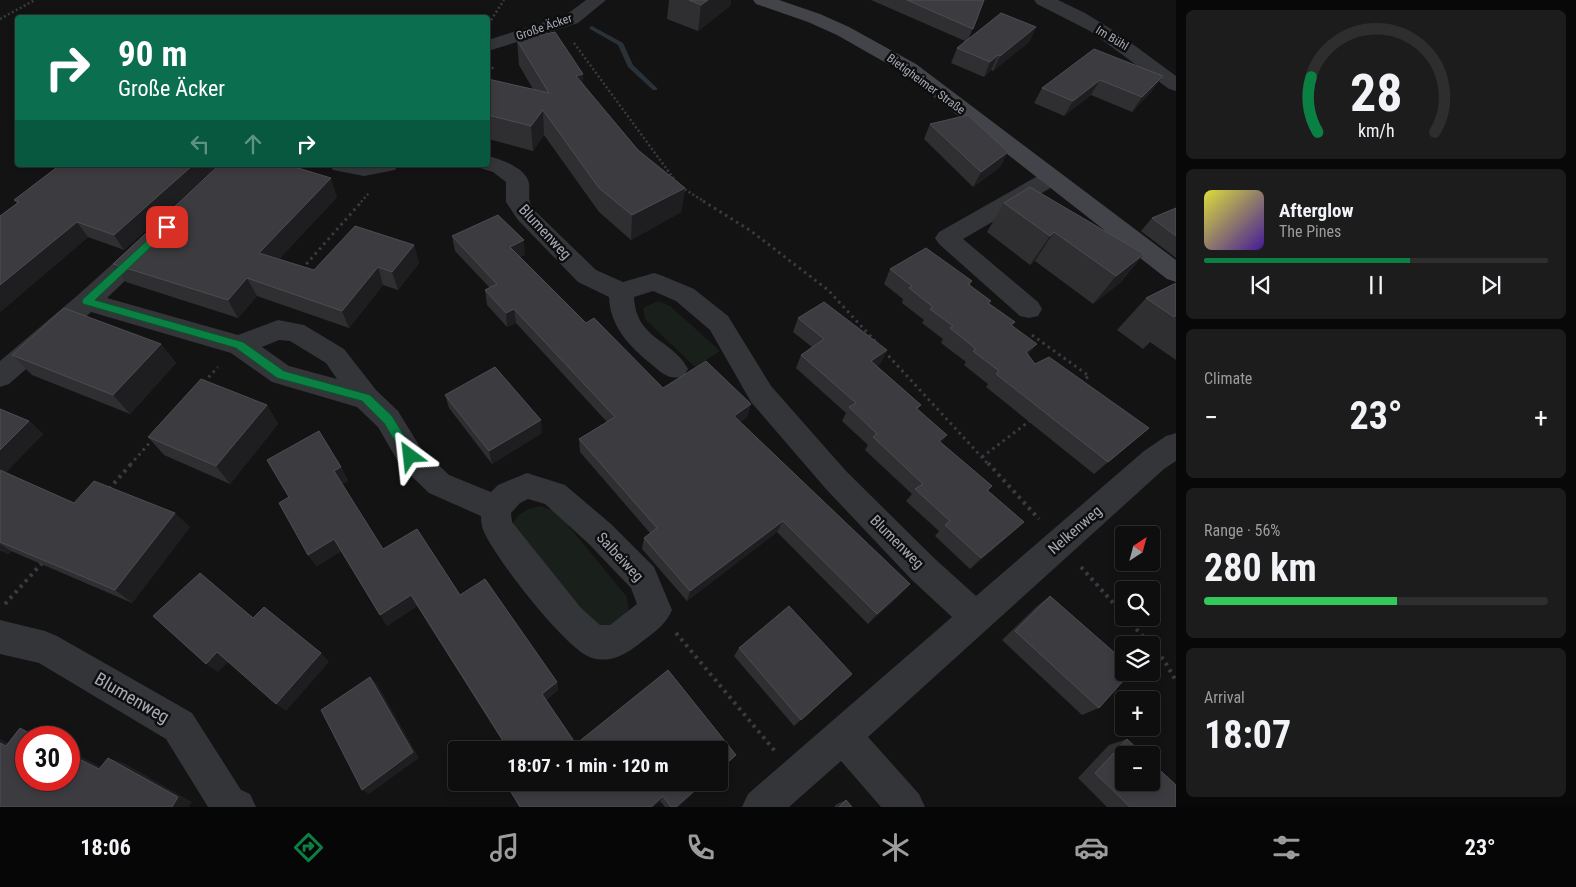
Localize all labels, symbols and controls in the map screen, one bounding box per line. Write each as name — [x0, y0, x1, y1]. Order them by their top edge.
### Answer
street label: Große Äcker — [514, 10, 574, 43]
street label: Im Bühl — [1093, 23, 1131, 53]
text: 90 m — [118, 34, 187, 75]
icon: right — [35, 35, 100, 100]
street label: Bietigheimer Straße — [884, 51, 968, 117]
text: 28 — [1350, 63, 1402, 124]
text: Große Äcker — [118, 76, 225, 101]
text: km/h — [1358, 120, 1394, 141]
icon: left — [186, 130, 214, 158]
icon: ahead — [239, 130, 267, 158]
icon: right — [292, 130, 320, 158]
text: Afterglow — [1279, 199, 1353, 222]
street label: Blumenweg — [515, 201, 575, 263]
pin — [146, 206, 188, 248]
icon: arrive — [153, 213, 181, 241]
text: The Pines — [1279, 222, 1341, 241]
icon: previous — [1247, 271, 1275, 299]
icon: pause — [1362, 271, 1390, 299]
icon: next — [1477, 271, 1505, 299]
text: Climate — [1204, 369, 1252, 388]
text: 23° — [1349, 394, 1403, 438]
text: − — [1204, 401, 1218, 434]
text: + — [1534, 401, 1548, 434]
position arrow — [383, 429, 435, 481]
street label: Nelkenweg — [1045, 502, 1105, 558]
street label: Blumenweg — [866, 511, 928, 573]
text: Range · 56% — [1204, 521, 1280, 540]
north arrow — [1115, 526, 1160, 571]
map controls — [1115, 526, 1160, 791]
street label: Salbeiweg — [593, 529, 647, 585]
text: 280 km — [1204, 546, 1317, 590]
button: search — [1115, 581, 1160, 626]
button: layers — [1115, 636, 1160, 681]
street label: Blumenweg — [91, 668, 173, 727]
text: Arrival — [1204, 688, 1245, 707]
button: + — [1115, 691, 1160, 736]
text: 18:07 — [1204, 713, 1291, 757]
speed limit sign: 30 — [15, 726, 80, 791]
button: − — [1115, 746, 1160, 791]
text: 18:07 · 1 min · 120 m — [507, 754, 669, 777]
icon: directions — [291, 830, 326, 865]
icon: music — [487, 830, 522, 865]
icon: phone — [683, 830, 718, 865]
icon: climate — [878, 830, 913, 865]
icon: car — [1074, 830, 1109, 865]
icon: filters — [1269, 830, 1304, 865]
text: 18:06 — [80, 835, 131, 860]
text: 23° — [1465, 835, 1496, 860]

